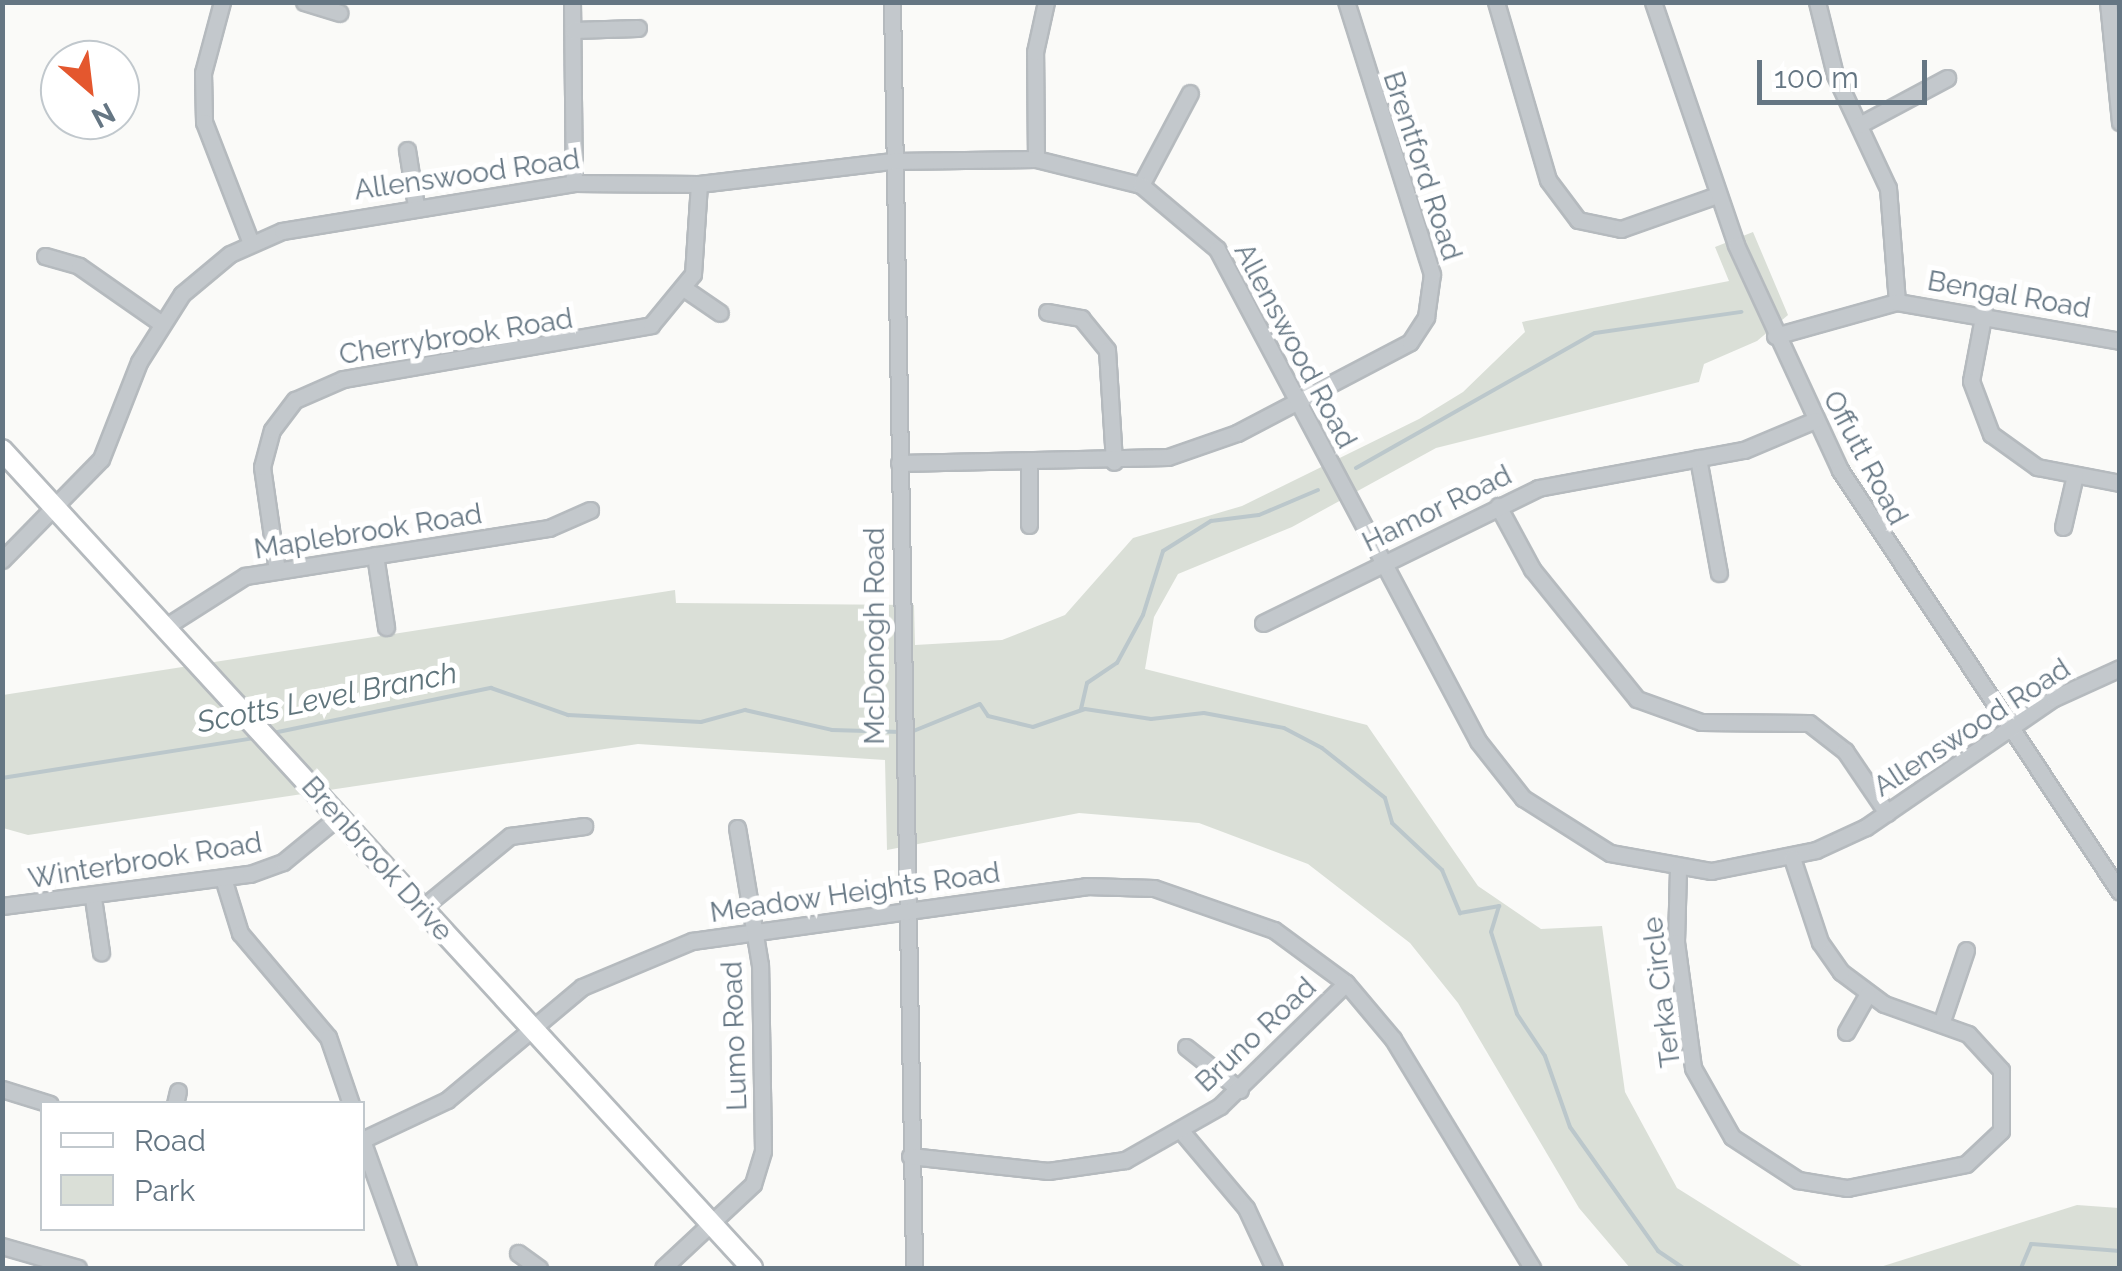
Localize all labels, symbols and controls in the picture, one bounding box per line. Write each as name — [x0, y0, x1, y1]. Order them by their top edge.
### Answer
north arrow — [40, 40, 140, 140]
scale bar — [1762, 40, 1932, 102]
text: 100 m — [1774, 60, 1859, 95]
street label: Brentford Road — [1376, 67, 1468, 265]
text: N — [86, 96, 121, 135]
street label: Allenswood Road — [352, 143, 582, 207]
street label: Allenswood Road — [1227, 238, 1363, 454]
street label: Bengal Road — [1924, 264, 2094, 326]
street label: Cherrybrook Road — [337, 302, 575, 372]
street label: Offutt Road — [1816, 385, 1914, 531]
street label: Hamor Road — [1357, 458, 1517, 560]
street label: Maplebrook Road — [252, 497, 484, 567]
street label: McDonogh Road — [858, 527, 892, 745]
street label: Allenswood Road — [1867, 652, 2077, 804]
water label: Scotts Level Branch — [194, 655, 460, 741]
street label: Brenbrook Drive — [294, 770, 460, 948]
street label: Winterbrook Road — [26, 826, 264, 896]
street label: Meadow Heights Road — [708, 856, 1002, 930]
street label: Terka Circle — [1636, 915, 1688, 1069]
street label: Lumo Road — [716, 961, 754, 1111]
street label: Bruno Road — [1189, 971, 1323, 1099]
legend — [40, 1101, 365, 1231]
text: Road — [134, 1123, 206, 1158]
text: Park — [134, 1173, 195, 1208]

